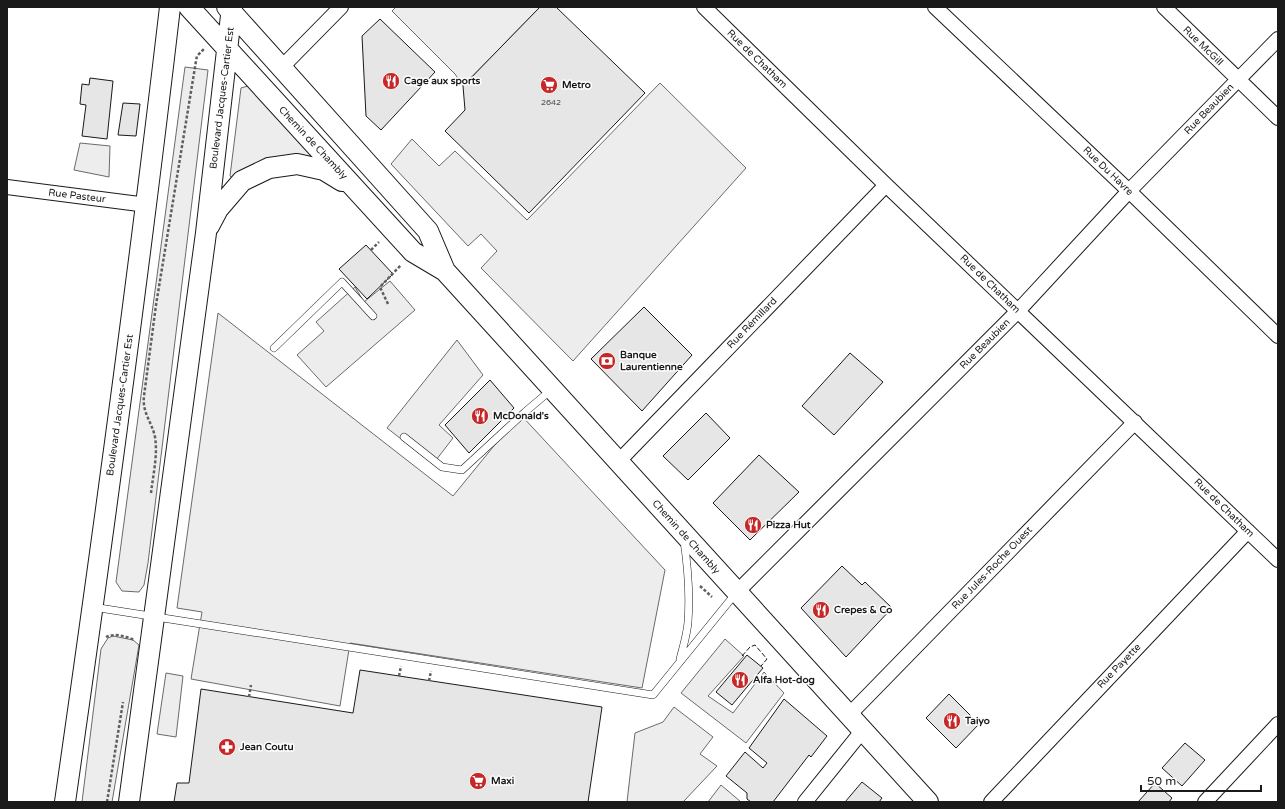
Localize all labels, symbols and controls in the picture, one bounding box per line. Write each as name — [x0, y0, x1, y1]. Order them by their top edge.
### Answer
street label: Rue McGill — [1180, 24, 1226, 68]
street label: Boulevard Jacques-Cartier Est — [207, 26, 237, 170]
street label: Rue de Chatham — [724, 27, 790, 91]
restaurant icon: Cage aux sports — [381, 71, 401, 91]
place label: Cage aux sports — [404, 75, 481, 87]
supermarket icon: Metro — [539, 75, 559, 95]
place label: Metro — [562, 79, 591, 91]
street label: Rue Beaubien — [1182, 81, 1236, 137]
house number: 2642 — [541, 98, 561, 107]
street label: Chemin de Chambly — [276, 104, 350, 183]
street label: Rue Du Havre — [1080, 144, 1136, 198]
street label: Rue Pasteur — [48, 187, 107, 205]
street label: Rue de Chatham — [957, 252, 1023, 316]
street label: Rue Rémillard — [725, 295, 779, 351]
street label: Rue Beaubien — [957, 316, 1013, 372]
street label: Boulevard Jacques-Cartier Est — [104, 333, 136, 477]
place label: Banque Laurentienne — [620, 349, 683, 373]
bank icon: Banque Laurentienne — [597, 351, 617, 371]
restaurant icon: McDonald's — [470, 406, 490, 426]
place label: McDonald's — [493, 410, 549, 422]
street label: Rue de Chatham — [1191, 476, 1257, 540]
street label: Chemin de Chambly — [650, 497, 723, 577]
restaurant icon: Pizza Hut — [743, 515, 763, 535]
place label: Pizza Hut — [766, 519, 811, 531]
street label: Rue Jules-Roche Ouest — [949, 524, 1035, 612]
restaurant icon: Crepes & Co — [811, 600, 831, 620]
place label: Crepes & Co — [834, 604, 892, 616]
street label: Rue Payette — [1095, 641, 1144, 691]
restaurant icon: Alfa Hot-dog — [730, 670, 750, 690]
place label: Alfa Hot-dog — [753, 674, 815, 686]
restaurant icon: Taiyo — [942, 711, 962, 731]
place label: Taiyo — [964, 715, 990, 727]
pharmacy icon: Jean Coutu — [217, 737, 237, 757]
place label: Jean Coutu — [239, 741, 294, 753]
scale bar — [1141, 767, 1261, 793]
supermarket icon: Maxi — [468, 771, 488, 791]
text: 50 m — [1147, 774, 1176, 788]
place label: Maxi — [491, 775, 515, 787]

